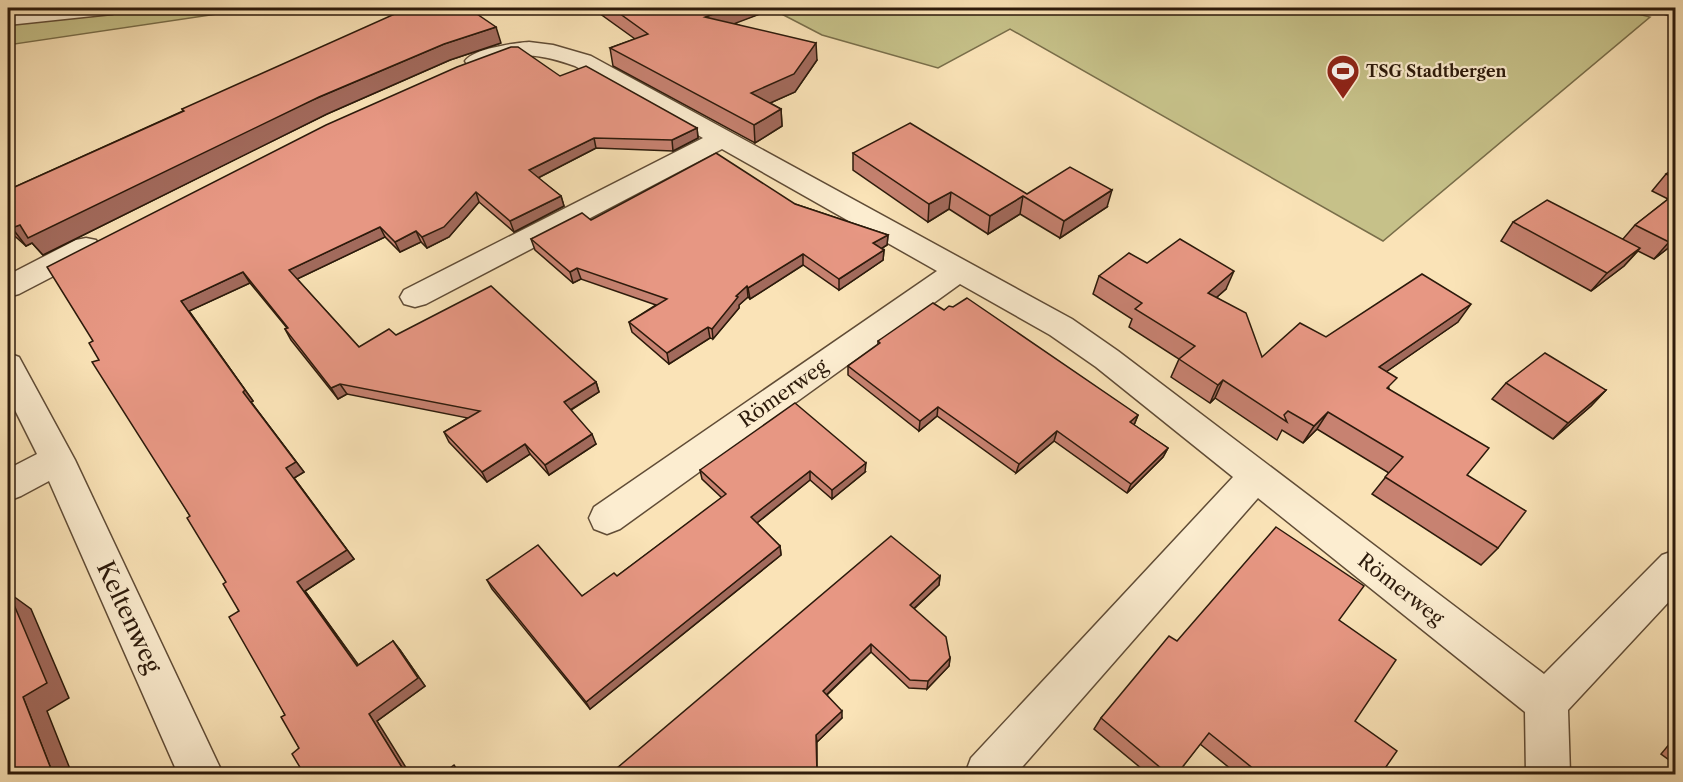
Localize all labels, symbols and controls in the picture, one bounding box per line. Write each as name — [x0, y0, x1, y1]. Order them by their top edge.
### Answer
sports icon: TSG Stadtbergen — [1325, 53, 1361, 100]
place label: TSG Stadtbergen — [1366, 61, 1507, 81]
street label: Römerweg — [734, 353, 832, 432]
street label: Römerweg — [1353, 548, 1449, 630]
street label: Keltenweg — [91, 556, 168, 678]

